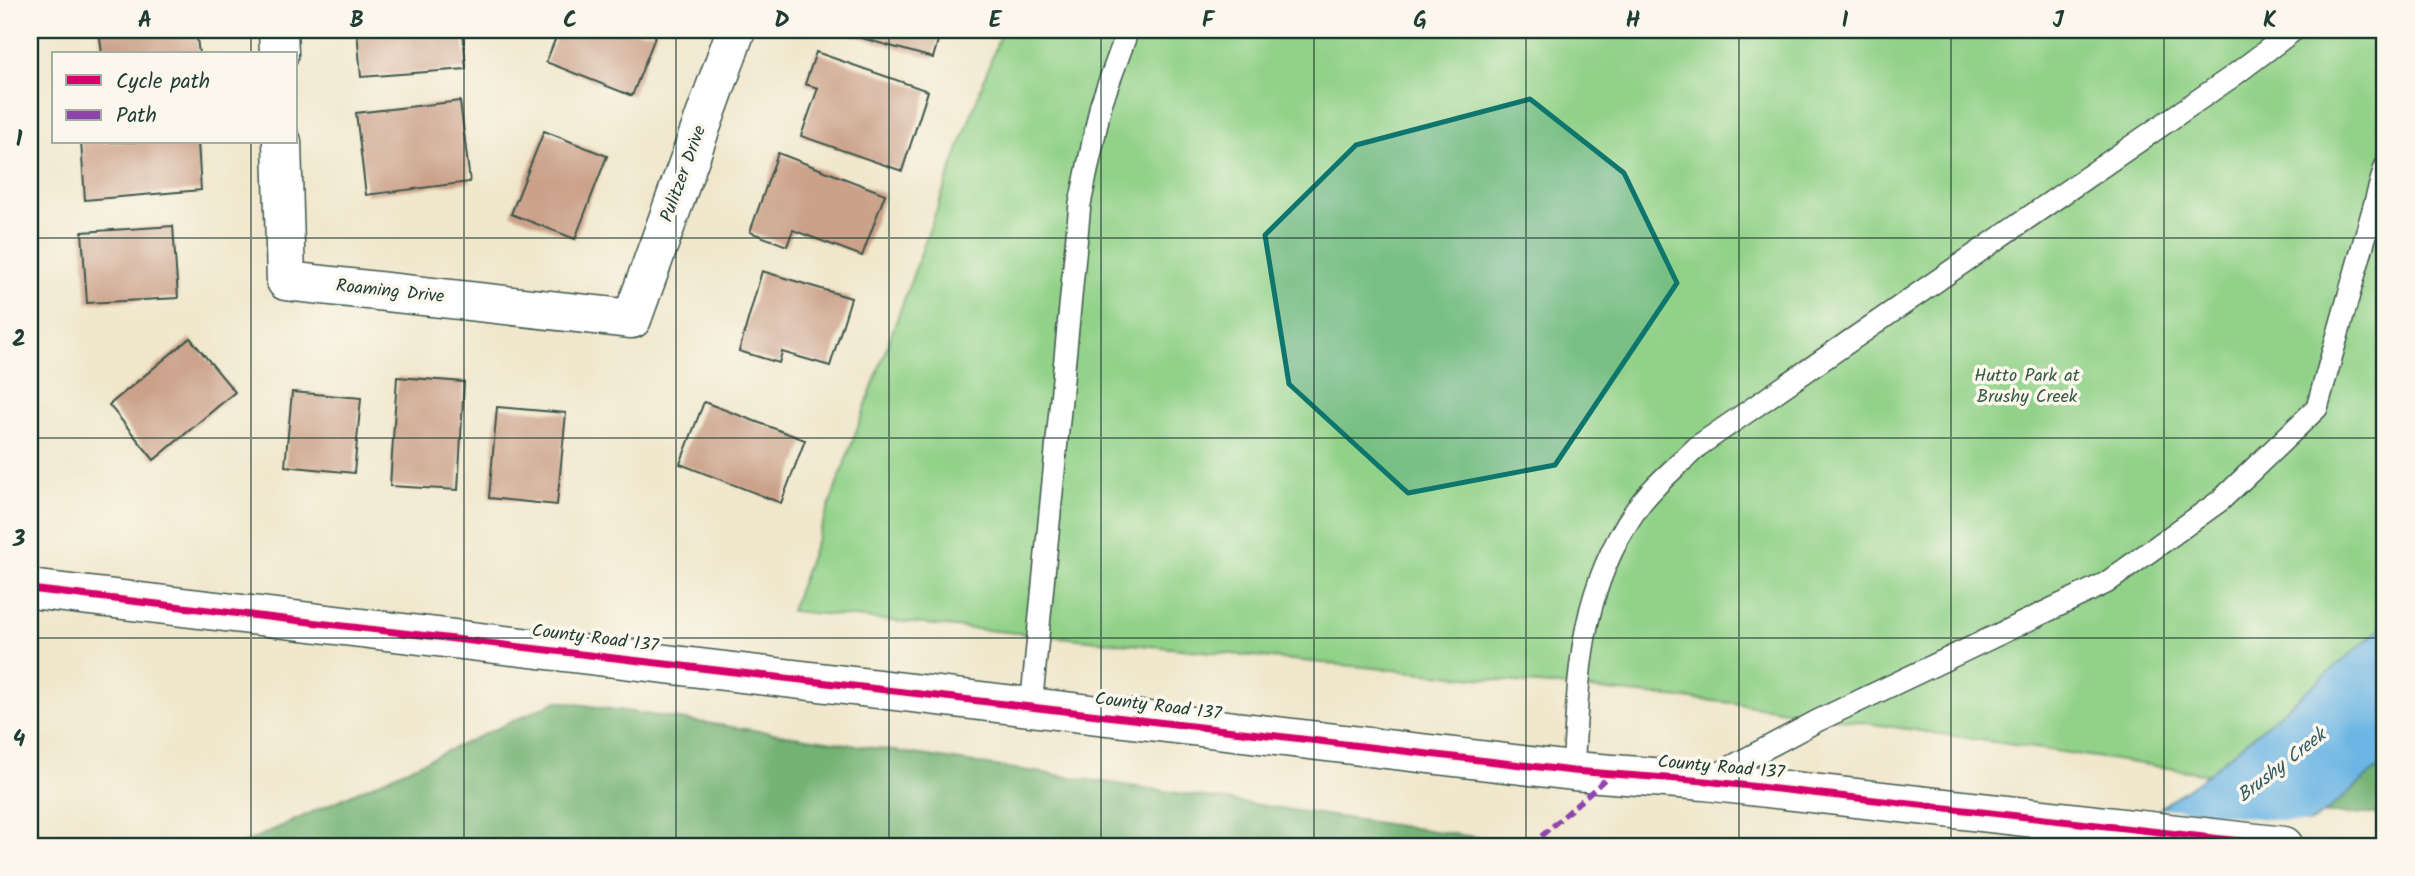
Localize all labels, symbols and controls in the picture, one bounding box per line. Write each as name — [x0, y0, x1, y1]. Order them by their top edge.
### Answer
text: A — [138, 3, 152, 39]
text: B — [350, 3, 364, 39]
text: C — [563, 3, 577, 39]
text: D — [774, 3, 790, 39]
text: E — [989, 3, 1003, 39]
text: F — [1202, 3, 1216, 39]
text: G — [1413, 3, 1427, 39]
text: H — [1626, 3, 1641, 39]
text: I — [1841, 3, 1849, 39]
text: J — [2052, 3, 2064, 39]
text: K — [2263, 3, 2277, 39]
legend — [52, 52, 298, 144]
text: Cycle path — [116, 66, 210, 99]
text: Path — [116, 100, 157, 133]
text: 1 — [16, 122, 23, 158]
street label: Pulitzer Drive — [653, 122, 715, 226]
street label: Roaming Drive — [334, 272, 446, 312]
text: 2 — [12, 322, 26, 358]
park label: Hutto Park at Brushy Creek — [1974, 362, 2081, 412]
text: 3 — [12, 522, 26, 558]
street label: County Road 137 — [530, 617, 661, 661]
street label: County Road 137 — [1093, 685, 1224, 729]
water label: Brushy Creek — [2231, 720, 2335, 810]
text: 4 — [13, 722, 26, 758]
street label: County Road 137 — [1656, 748, 1786, 788]

